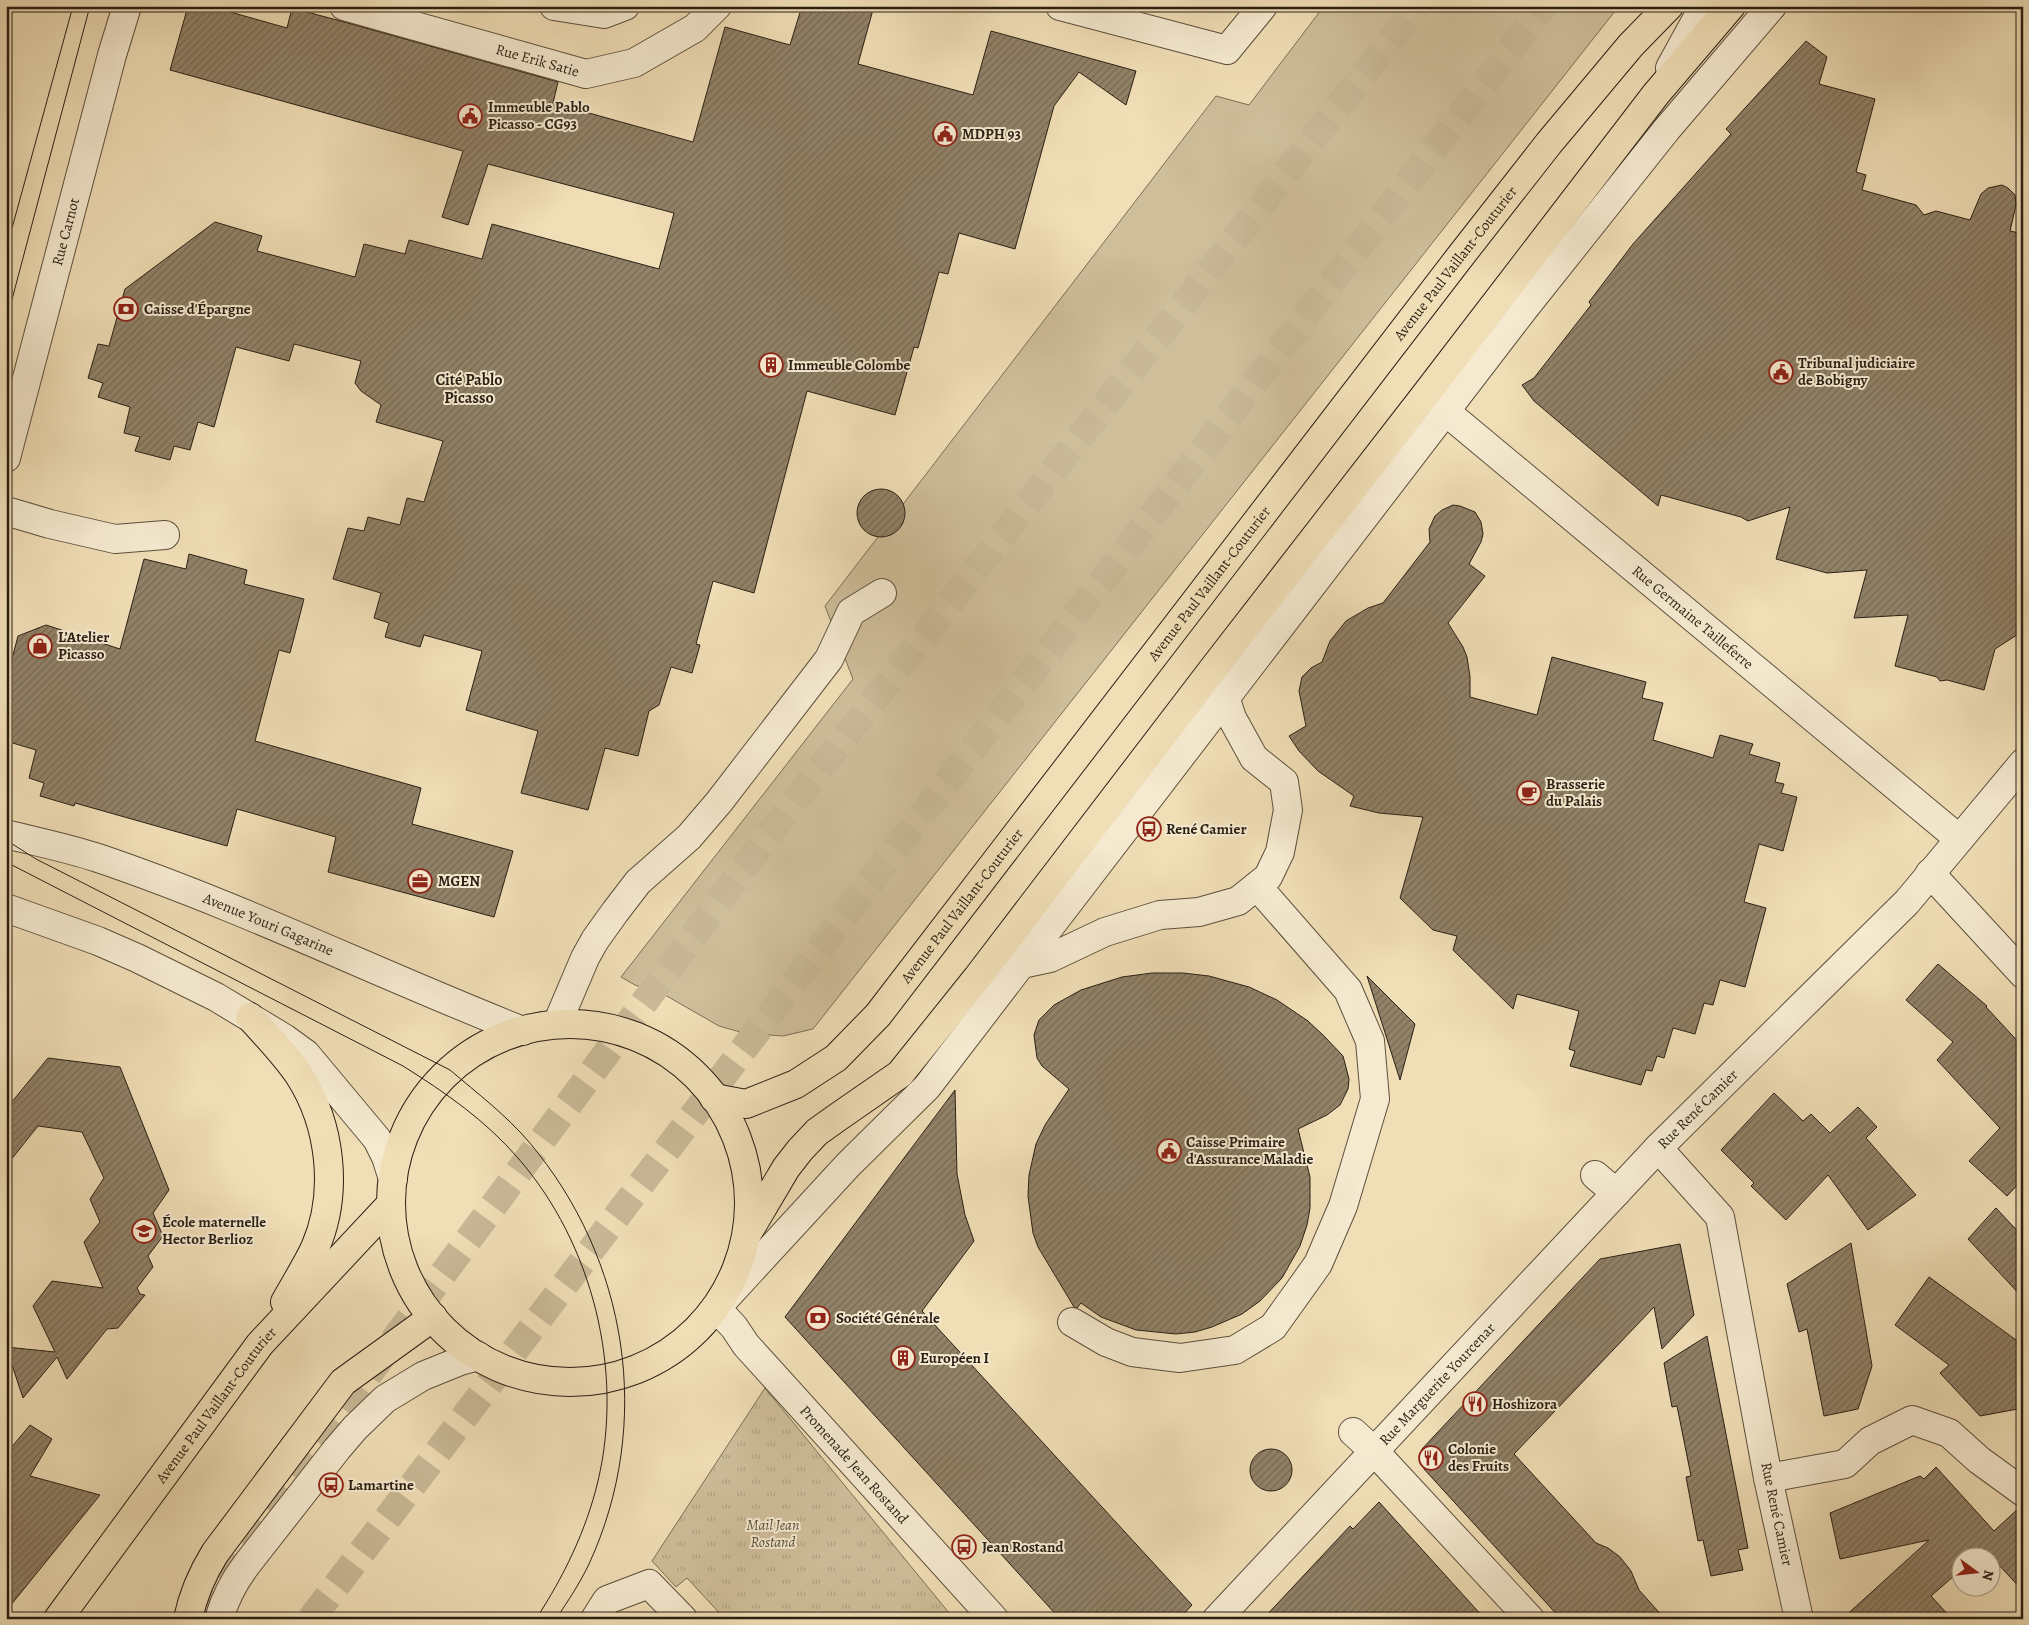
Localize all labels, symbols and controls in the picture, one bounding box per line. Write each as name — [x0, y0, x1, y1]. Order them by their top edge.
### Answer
street label: Rue Erik Satie — [493, 39, 582, 82]
place label: Immeuble Pablo Picasso - CG93 — [488, 97, 590, 134]
public building icon: Immeuble Pablo Picasso - CG93 — [457, 103, 483, 129]
public building icon: MDPH 93 — [932, 121, 958, 147]
place label: MDPH 93 — [962, 124, 1021, 144]
street label: Avenue Paul Vaillant-Couturier — [1389, 182, 1522, 345]
street label: Rue Carnot — [47, 196, 84, 268]
bank icon: Caisse d'Épargne — [113, 296, 139, 322]
place label: Caisse d'Épargne — [144, 299, 251, 319]
building icon: Immeuble Colombe — [758, 352, 784, 378]
place label: Tribunal judiciaire de Bobigny — [1798, 353, 1915, 390]
place label: Immeuble Colombe — [788, 355, 911, 375]
public building icon: Tribunal judiciaire de Bobigny — [1768, 359, 1794, 385]
district label: Cité Pablo Picasso — [435, 369, 503, 409]
street label: Avenue Paul Vaillant-Couturier — [1143, 502, 1275, 666]
street label: Rue Germaine Tailleferre — [1628, 561, 1758, 674]
place label: L’Atelier Picasso — [58, 627, 110, 664]
shop icon: L’Atelier Picasso — [27, 633, 53, 659]
place label: Brasserie du Palais — [1546, 774, 1605, 811]
cafe icon: Brasserie du Palais — [1516, 780, 1542, 806]
bus stop icon: René Camier — [1136, 816, 1162, 842]
place label: René Camier — [1166, 819, 1247, 839]
street label: Avenue Paul Vaillant-Couturier — [895, 824, 1028, 988]
office icon: MGEN — [407, 868, 433, 894]
place label: MGEN — [438, 871, 480, 891]
street label: Avenue Youri Gagarine — [199, 888, 337, 961]
street label: Rue René Camier — [1653, 1065, 1742, 1153]
place label: Caisse Primaire d'Assurance Maladie — [1186, 1132, 1313, 1169]
public building icon: Caisse Primaire d'Assurance Maladie — [1156, 1138, 1182, 1164]
place label: École maternelle Hector Berlioz — [162, 1212, 266, 1249]
school or university icon: École maternelle Hector Berlioz — [131, 1218, 157, 1244]
bank icon: Société Générale — [805, 1305, 831, 1331]
place label: Société Générale — [836, 1308, 940, 1328]
street label: Rue Marguerite Yourcenar — [1375, 1318, 1500, 1450]
street label: Avenue Paul Vaillant-Couturier — [151, 1322, 281, 1488]
building icon: Européen I — [890, 1345, 916, 1371]
place label: Européen I — [920, 1348, 989, 1368]
restaurant icon: Hoshizora — [1462, 1391, 1488, 1417]
place label: Hoshizora — [1492, 1394, 1558, 1414]
street label: Promenade Jean Rostand — [795, 1401, 914, 1529]
place label: Colonie des Fruits — [1448, 1439, 1509, 1476]
restaurant icon: Colonie des Fruits — [1418, 1445, 1444, 1471]
street label: Rue René Camier — [1756, 1460, 1798, 1568]
bus stop icon: Lamartine — [318, 1472, 344, 1498]
place label: Lamartine — [348, 1475, 414, 1495]
park label: Mail Jean Rostand — [747, 1515, 799, 1552]
bus stop icon: Jean Rostand — [951, 1534, 977, 1560]
place label: Jean Rostand — [982, 1537, 1064, 1557]
north arrow — [1952, 1548, 2002, 1598]
text: N — [1978, 1568, 1999, 1583]

